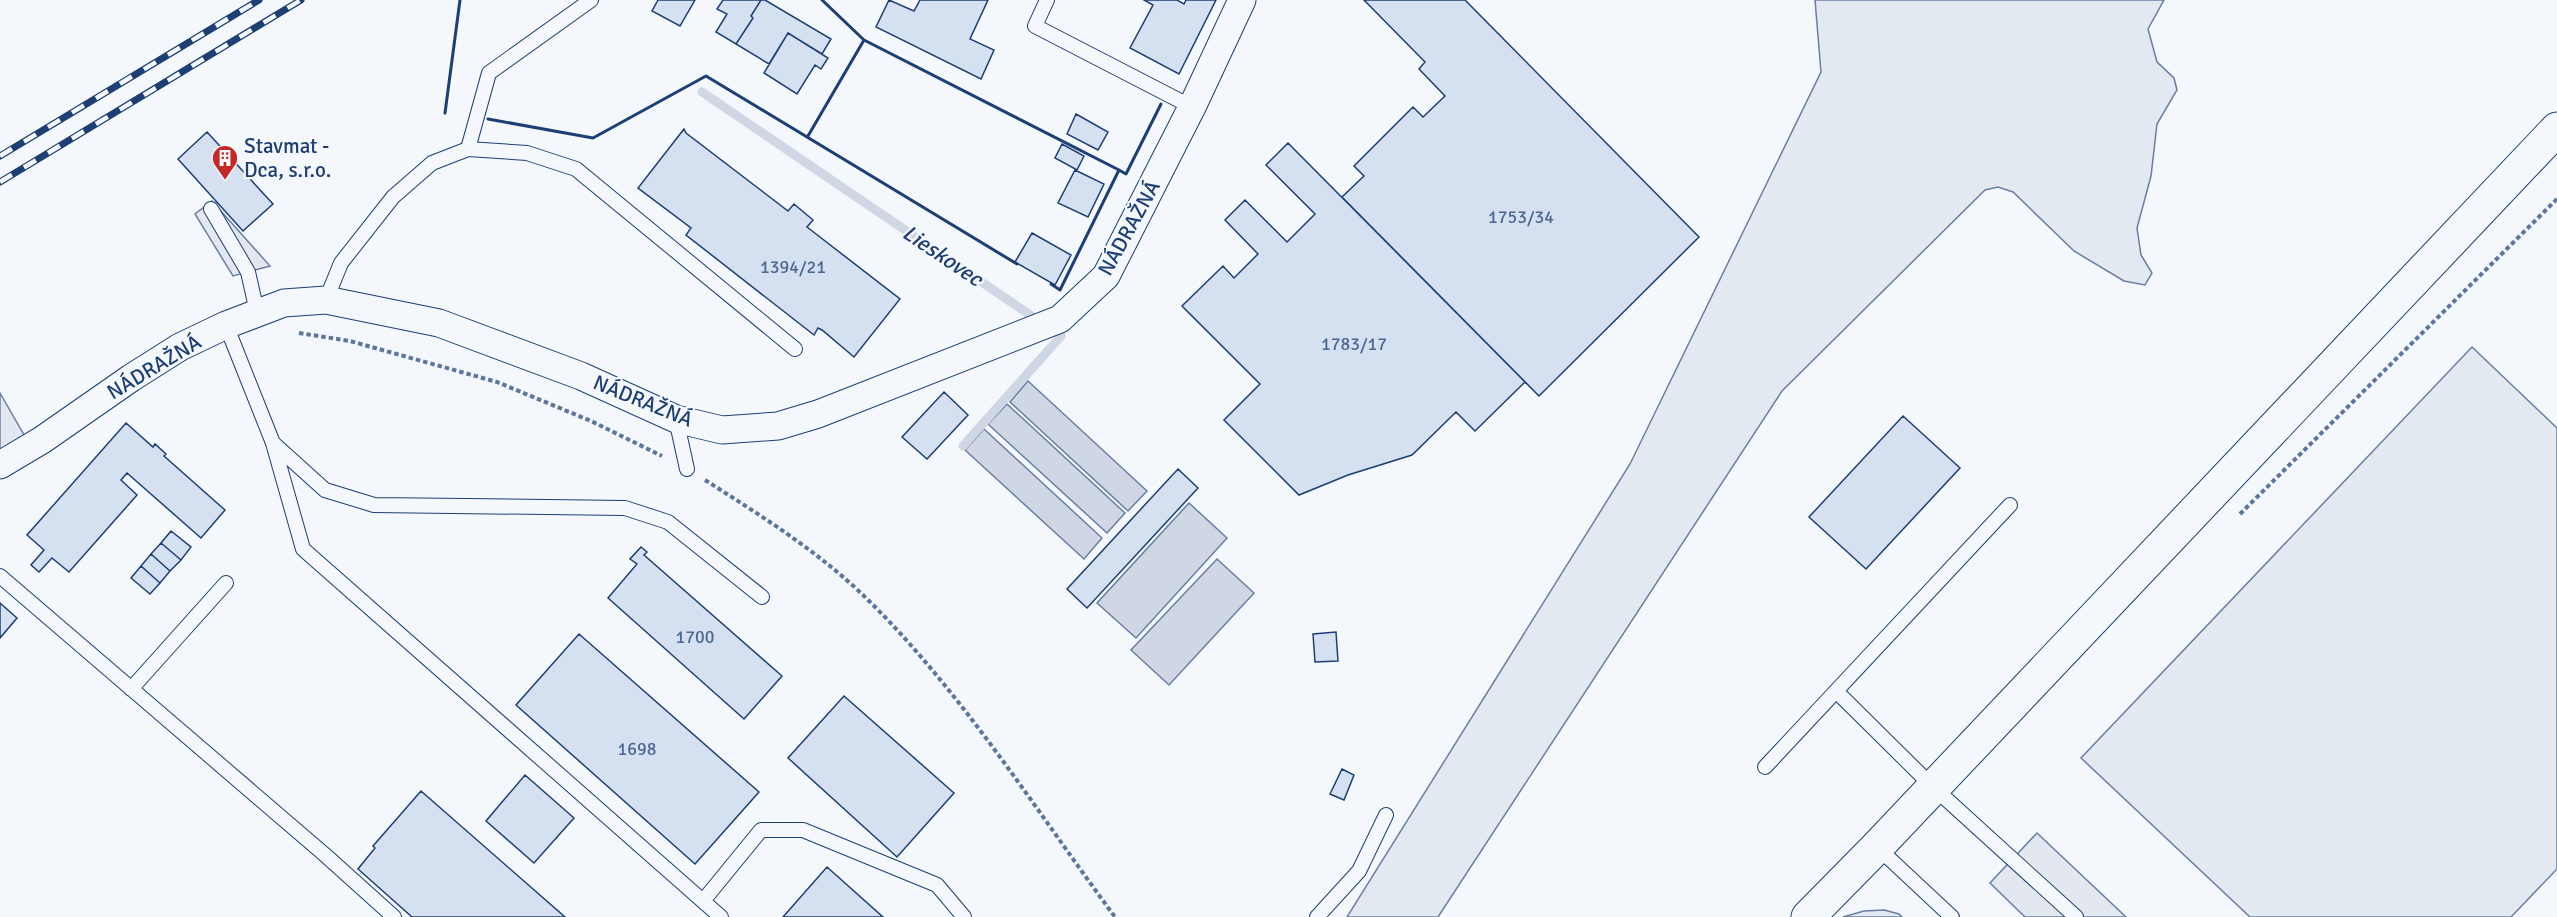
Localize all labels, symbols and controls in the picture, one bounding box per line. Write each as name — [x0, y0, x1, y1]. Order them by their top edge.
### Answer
place label: Stavmat - Dca, s.r.o. — [244, 133, 331, 183]
building icon: Stavmat - Dca, s.r.o. — [210, 143, 240, 181]
street label: NÁDRAŽNÁ — [1092, 176, 1166, 280]
house number: 1753/34 — [1488, 206, 1554, 228]
water label: Lieskovec — [898, 219, 989, 293]
house number: 1394/21 — [760, 256, 826, 278]
street label: NÁDRAŽNÁ — [102, 329, 206, 405]
house number: 1783/17 — [1321, 333, 1387, 355]
street label: NÁDRAŽNÁ — [589, 369, 697, 433]
house number: 1700 — [676, 626, 714, 648]
house number: 1698 — [618, 738, 656, 760]

